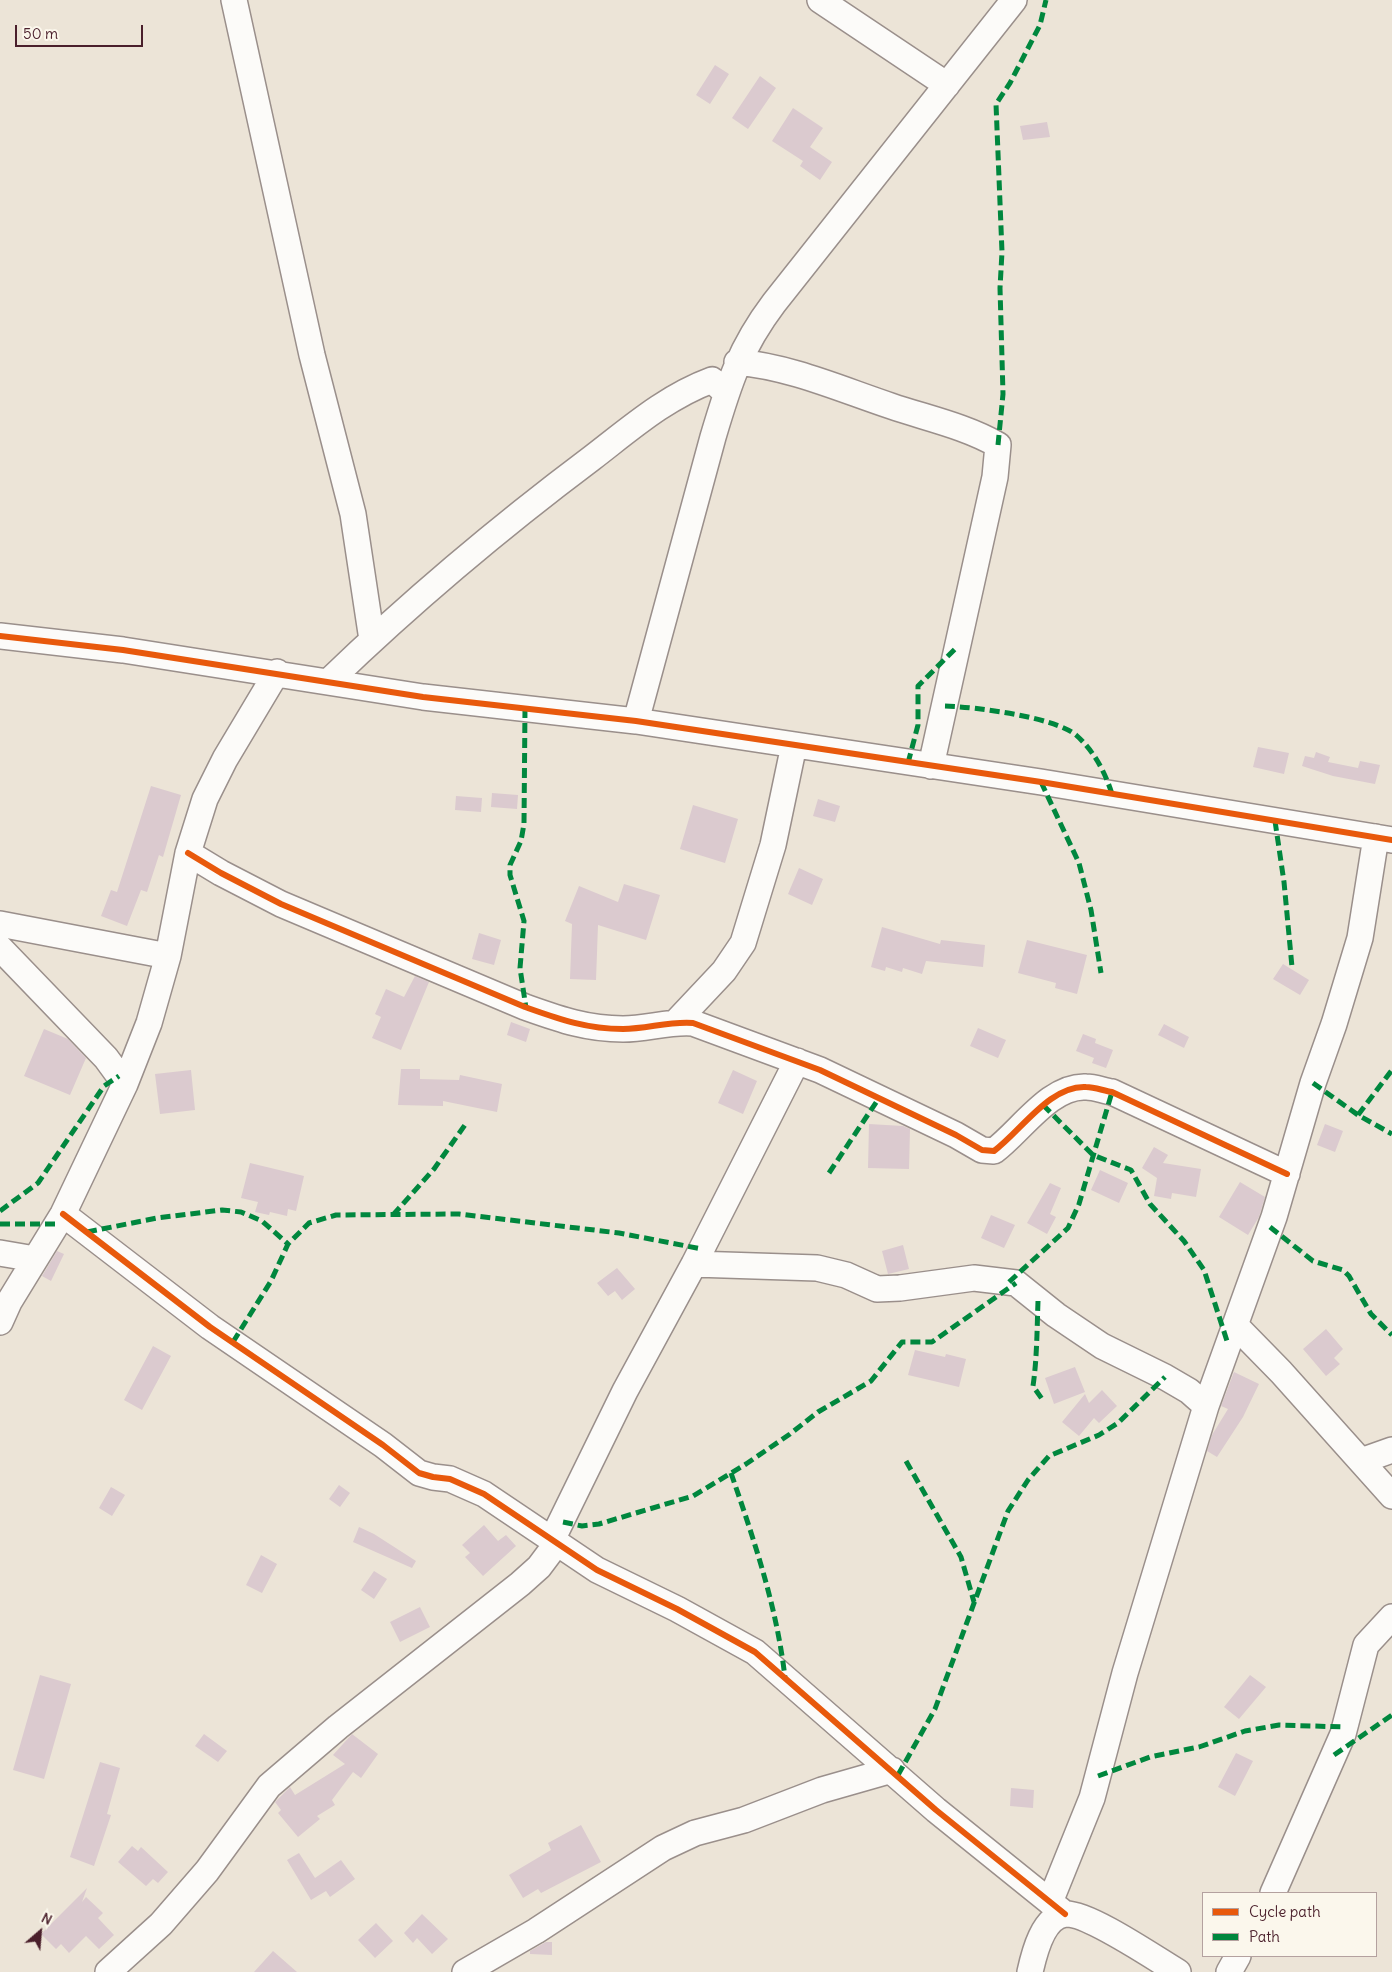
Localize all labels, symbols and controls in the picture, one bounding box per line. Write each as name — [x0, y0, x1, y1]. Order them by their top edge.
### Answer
scale bar — [18, 15, 145, 47]
text: 50 m — [23, 24, 58, 43]
legend — [1202, 1892, 1377, 1957]
text: Cycle path — [1249, 1902, 1321, 1921]
north arrow — [15, 1907, 65, 1957]
text: N — [38, 1908, 55, 1929]
text: Path — [1249, 1927, 1280, 1946]

